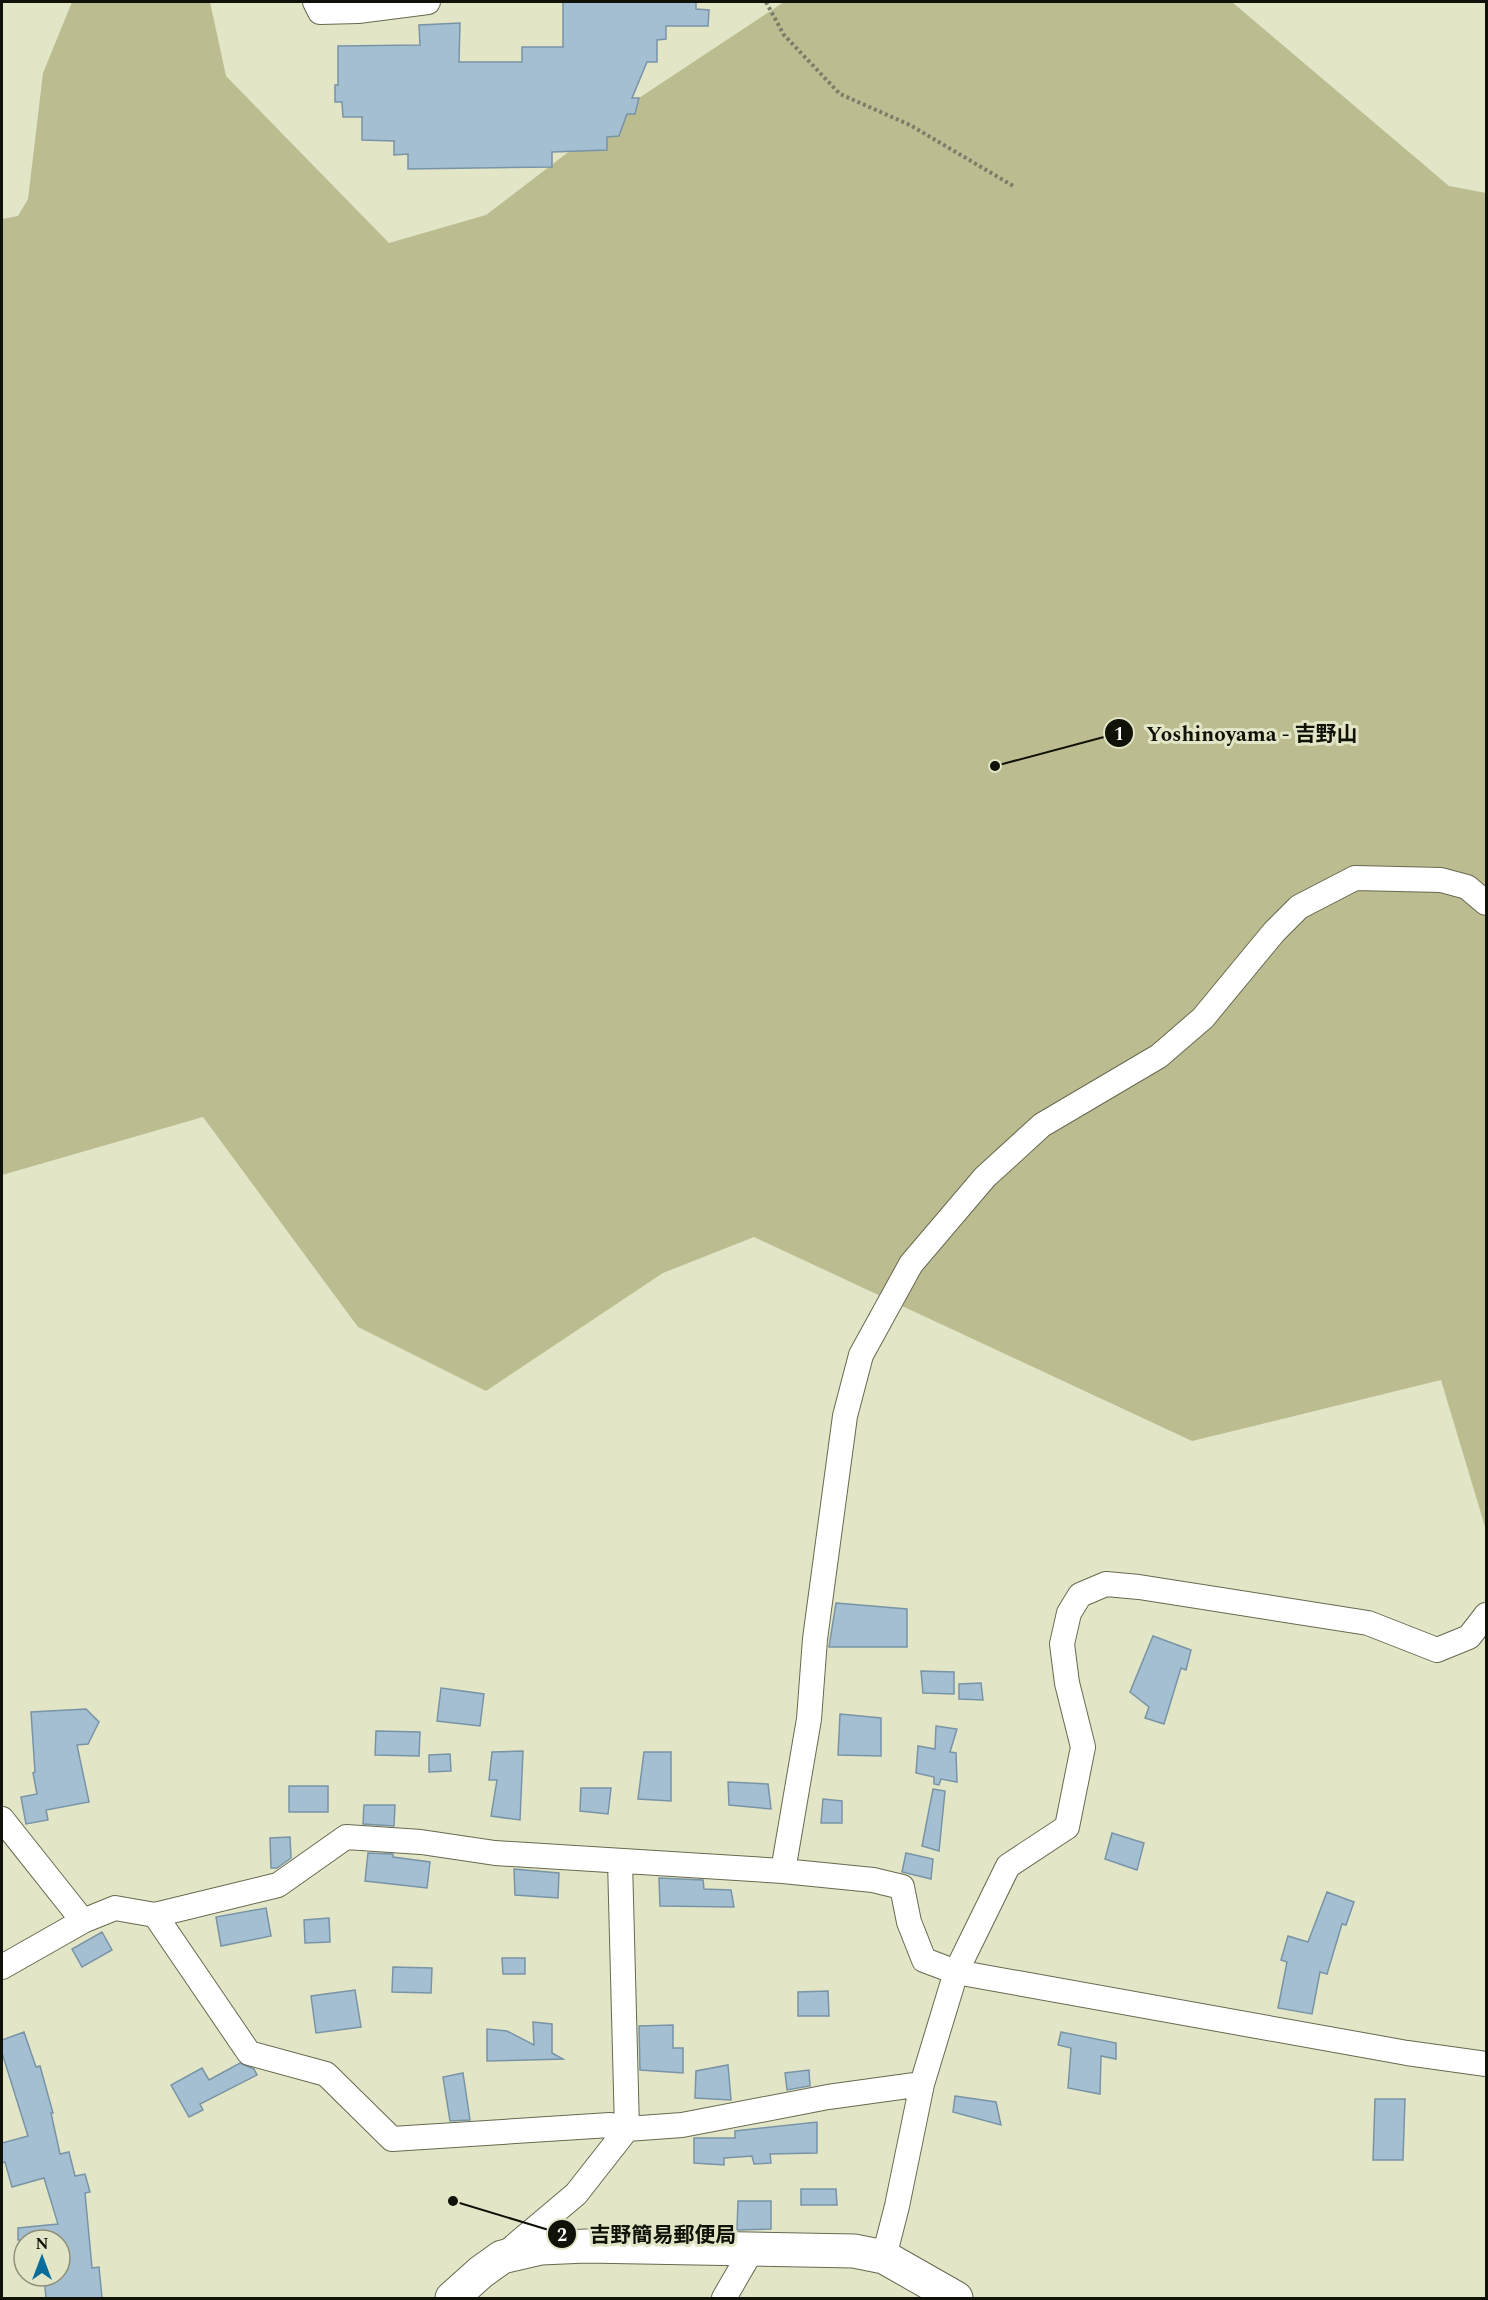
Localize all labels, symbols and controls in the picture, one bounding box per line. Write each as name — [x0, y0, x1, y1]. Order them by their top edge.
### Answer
callout: Yoshinoyama - 吉野山 — [1104, 714, 1369, 753]
text: Yoshinoyama - 吉野山 — [1146, 719, 1358, 751]
text: 1 — [1114, 721, 1124, 748]
callout: 吉野簡易郵便局 — [547, 2215, 748, 2254]
text: 吉野簡易郵便局 — [590, 2220, 737, 2252]
text: 2 — [557, 2222, 567, 2249]
north arrow — [12, 2228, 72, 2288]
text: N — [35, 2232, 49, 2256]

